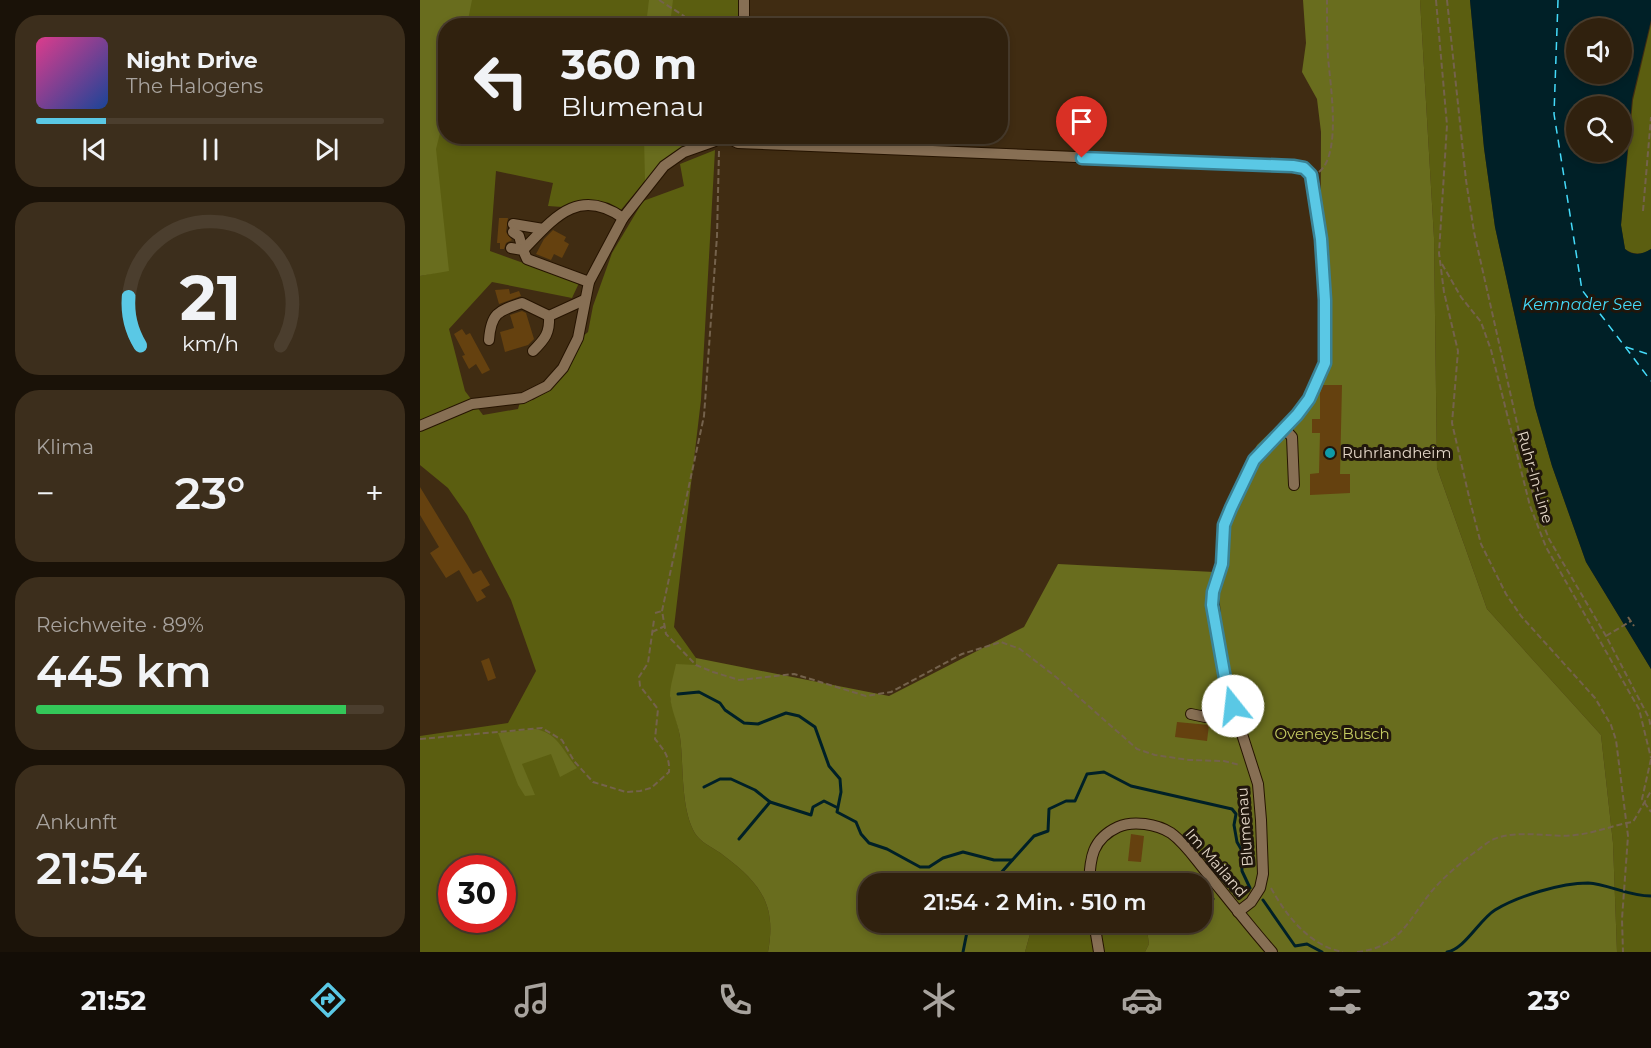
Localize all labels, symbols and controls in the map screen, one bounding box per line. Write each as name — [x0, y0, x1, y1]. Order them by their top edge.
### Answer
map controls — [1566, 18, 1632, 162]
button: sound — [1566, 18, 1632, 84]
text: 360 m — [561, 38, 697, 90]
icon: left — [462, 42, 540, 120]
text: Night Drive — [126, 47, 258, 74]
text: The Halogens — [126, 74, 263, 98]
text: Blumenau — [561, 90, 704, 123]
pin — [1056, 96, 1107, 158]
button: search — [1566, 96, 1632, 162]
icon: arrive — [1065, 105, 1098, 138]
icon: previous — [78, 133, 111, 166]
icon: pause — [194, 133, 227, 166]
icon: next — [310, 133, 343, 166]
text: 21 — [179, 260, 241, 336]
water label: Kemnader See — [1522, 295, 1642, 314]
text: km/h — [181, 330, 239, 356]
street label: Ruhr-In-Line — [1513, 429, 1558, 525]
text: Klima — [36, 435, 94, 459]
place label: Ruhrlandheim — [1342, 443, 1451, 462]
marker: Ruhrlandheim — [1323, 446, 1337, 460]
text: 23° — [175, 465, 245, 520]
text: − — [36, 473, 55, 513]
text: + — [365, 473, 384, 513]
text: Reichweite · 89% — [36, 613, 204, 637]
text: 445 km — [36, 643, 212, 698]
position arrow — [1201, 674, 1265, 738]
park label: Oveneys Busch — [1274, 724, 1390, 743]
street label: Blumenau — [1232, 787, 1257, 867]
text: Ankunft — [36, 810, 117, 834]
street label: Im Mailand — [1181, 824, 1251, 901]
text: 21:54 — [36, 840, 147, 895]
speed limit sign: 30 — [438, 855, 516, 933]
text: 21:54 · 2 Min. · 510 m — [923, 889, 1147, 916]
icon: directions — [307, 979, 349, 1021]
icon: music — [511, 979, 553, 1021]
icon: phone — [714, 979, 756, 1021]
icon: climate — [918, 979, 960, 1021]
icon: car — [1121, 979, 1163, 1021]
icon: filters — [1324, 979, 1366, 1021]
text: 21:52 — [81, 984, 146, 1017]
text: 23° — [1528, 984, 1570, 1017]

